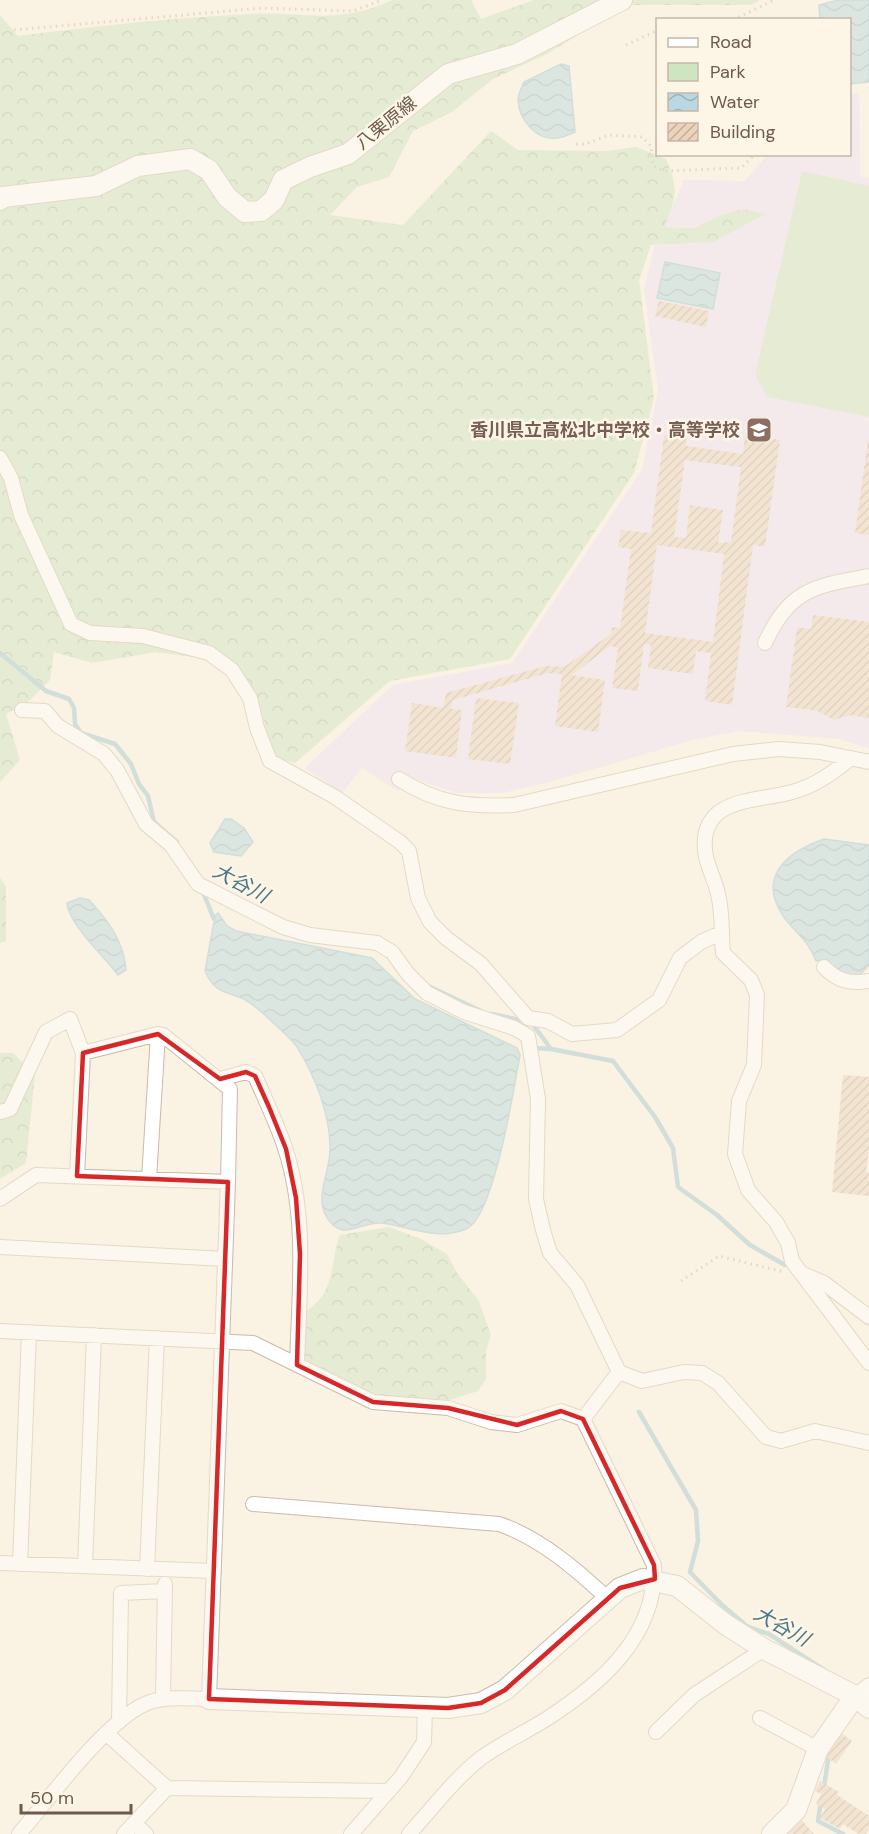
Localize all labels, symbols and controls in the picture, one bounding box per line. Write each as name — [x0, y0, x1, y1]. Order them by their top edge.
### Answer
legend — [656, 18, 851, 156]
text: Road — [710, 30, 752, 54]
text: Park — [710, 60, 746, 84]
text: Water — [710, 90, 760, 114]
street label: 八栗原線 — [350, 91, 422, 155]
text: Building — [710, 120, 775, 144]
school or university icon: 香川県立高松北中学校・高等学校 — [744, 415, 774, 445]
place label: 香川県立高松北中学校・高等学校 — [470, 418, 740, 442]
water label: 大谷川 — [208, 857, 275, 910]
water label: 大谷川 — [749, 1600, 816, 1653]
scale bar — [21, 1777, 130, 1815]
text: 50 m — [30, 1786, 74, 1810]

